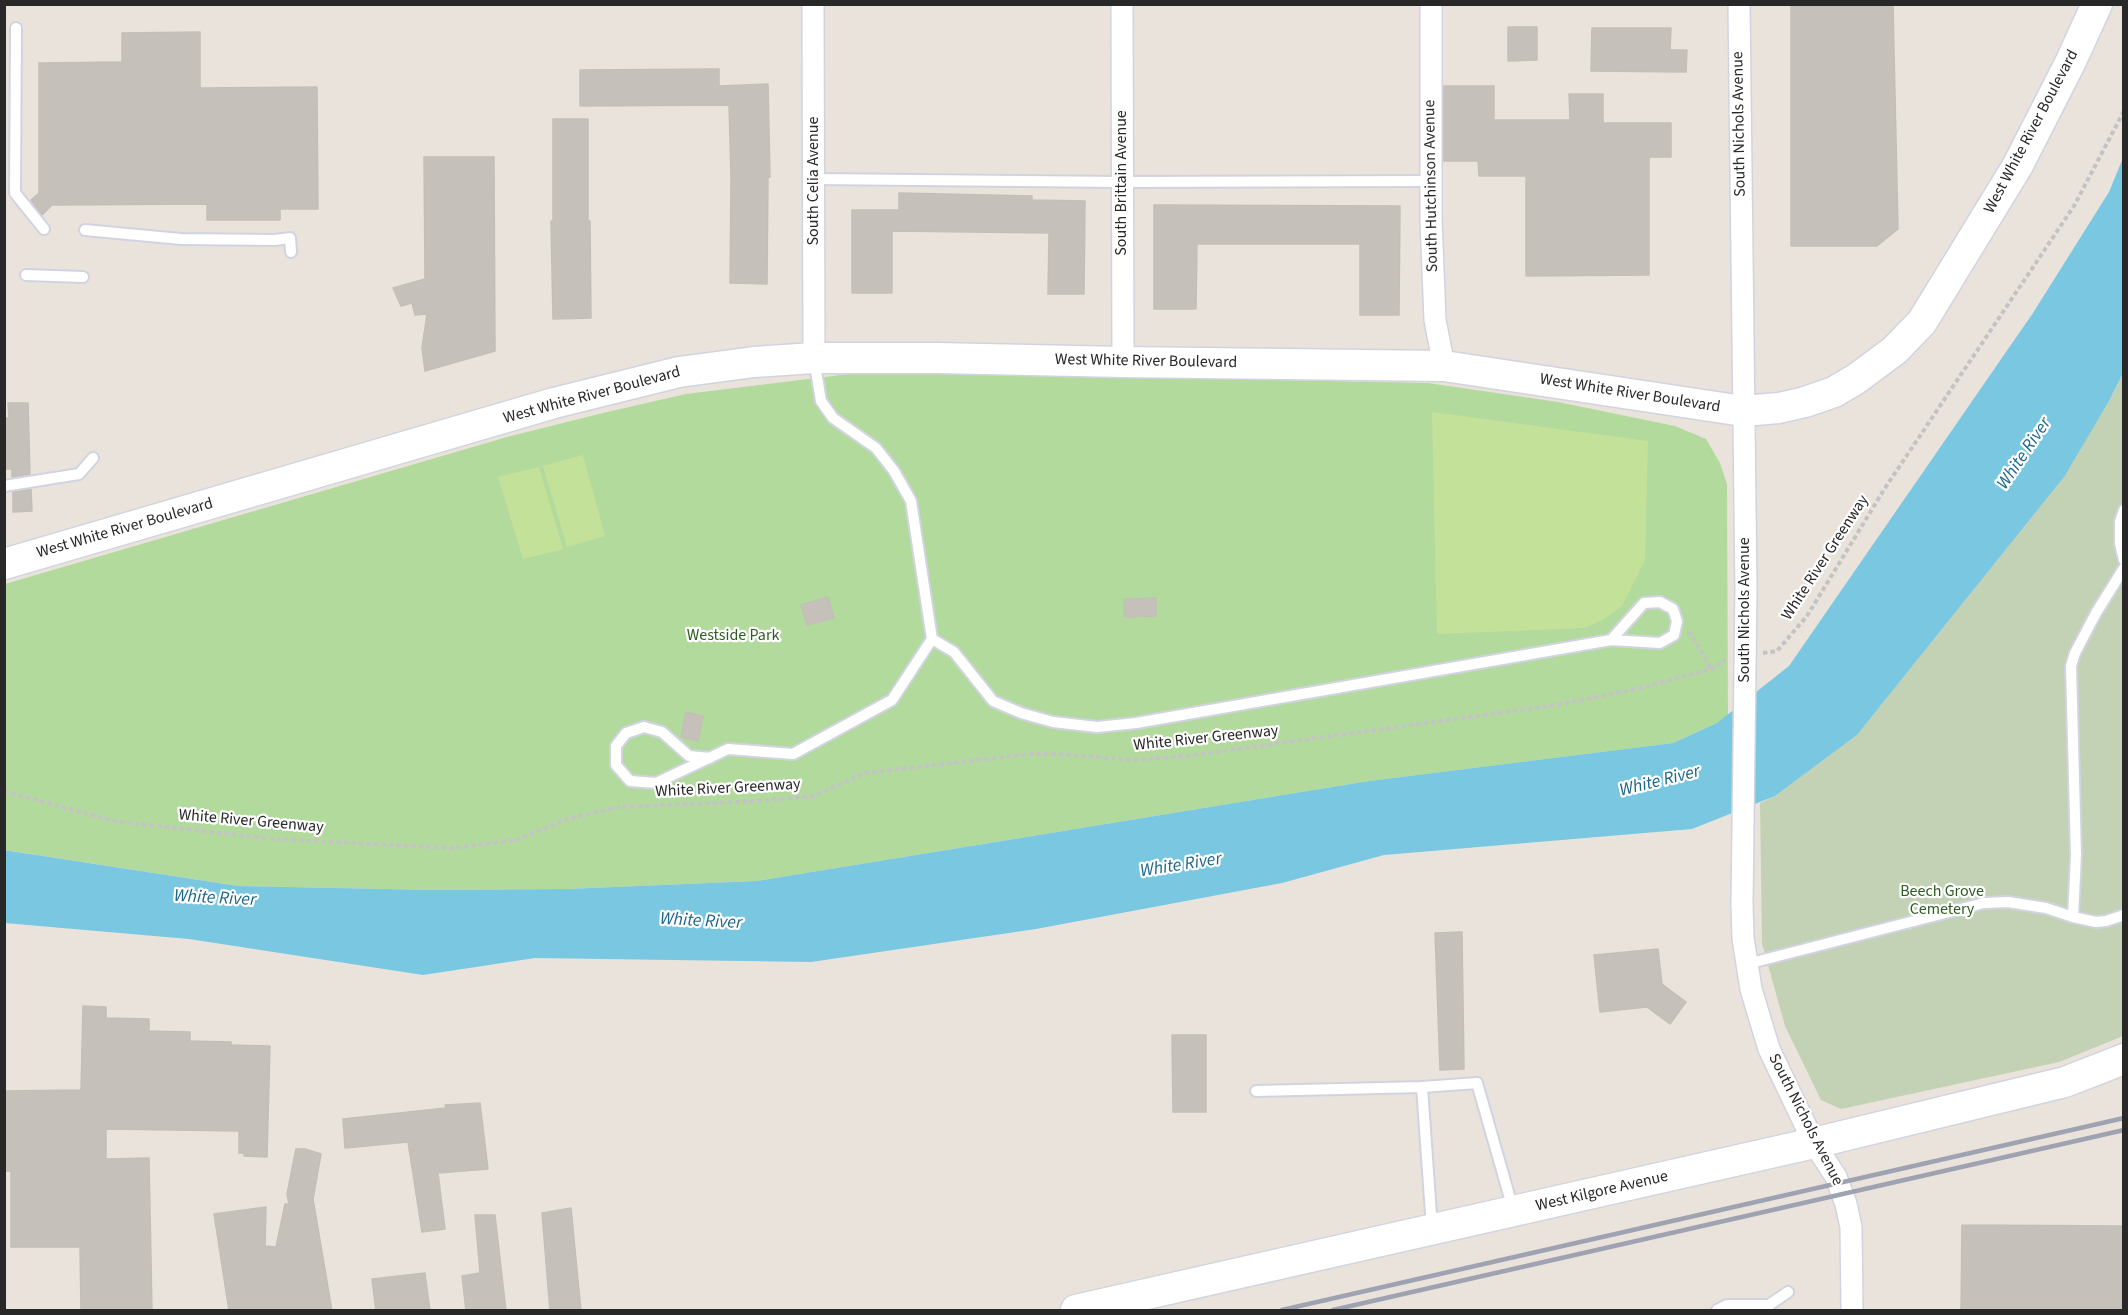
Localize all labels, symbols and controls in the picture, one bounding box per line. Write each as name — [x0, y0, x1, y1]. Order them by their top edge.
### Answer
street label: West White River Boulevard — [1981, 47, 2083, 217]
street label: South Nichols Avenue — [1729, 51, 1751, 197]
street label: South Hutchinson Avenue — [1421, 99, 1443, 273]
street label: South Brittain Avenue — [1112, 110, 1132, 256]
street label: South Celia Avenue — [804, 117, 824, 245]
street label: West White River Boulevard — [1055, 351, 1237, 373]
street label: West White River Boulevard — [501, 363, 683, 429]
street label: West White River Boulevard — [1538, 370, 1722, 418]
water label: White River — [1993, 414, 2057, 494]
street label: White River Greenway — [1778, 492, 1874, 624]
street label: West White River Boulevard — [35, 495, 215, 563]
street label: South Nichols Avenue — [1735, 537, 1755, 683]
park label: Westside Park — [687, 626, 779, 646]
street label: White River Greenway — [1133, 722, 1279, 756]
water label: White River — [1618, 762, 1702, 802]
street label: White River Greenway — [655, 776, 801, 802]
street label: White River Greenway — [178, 806, 324, 838]
water label: White River — [1139, 849, 1223, 883]
park label: Beech Grove Cemetery — [1900, 882, 1984, 920]
water label: White River — [173, 886, 257, 912]
water label: White River — [659, 909, 743, 935]
street label: South Nichols Avenue — [1763, 1051, 1847, 1189]
street label: West Kilgore Avenue — [1534, 1167, 1670, 1217]

